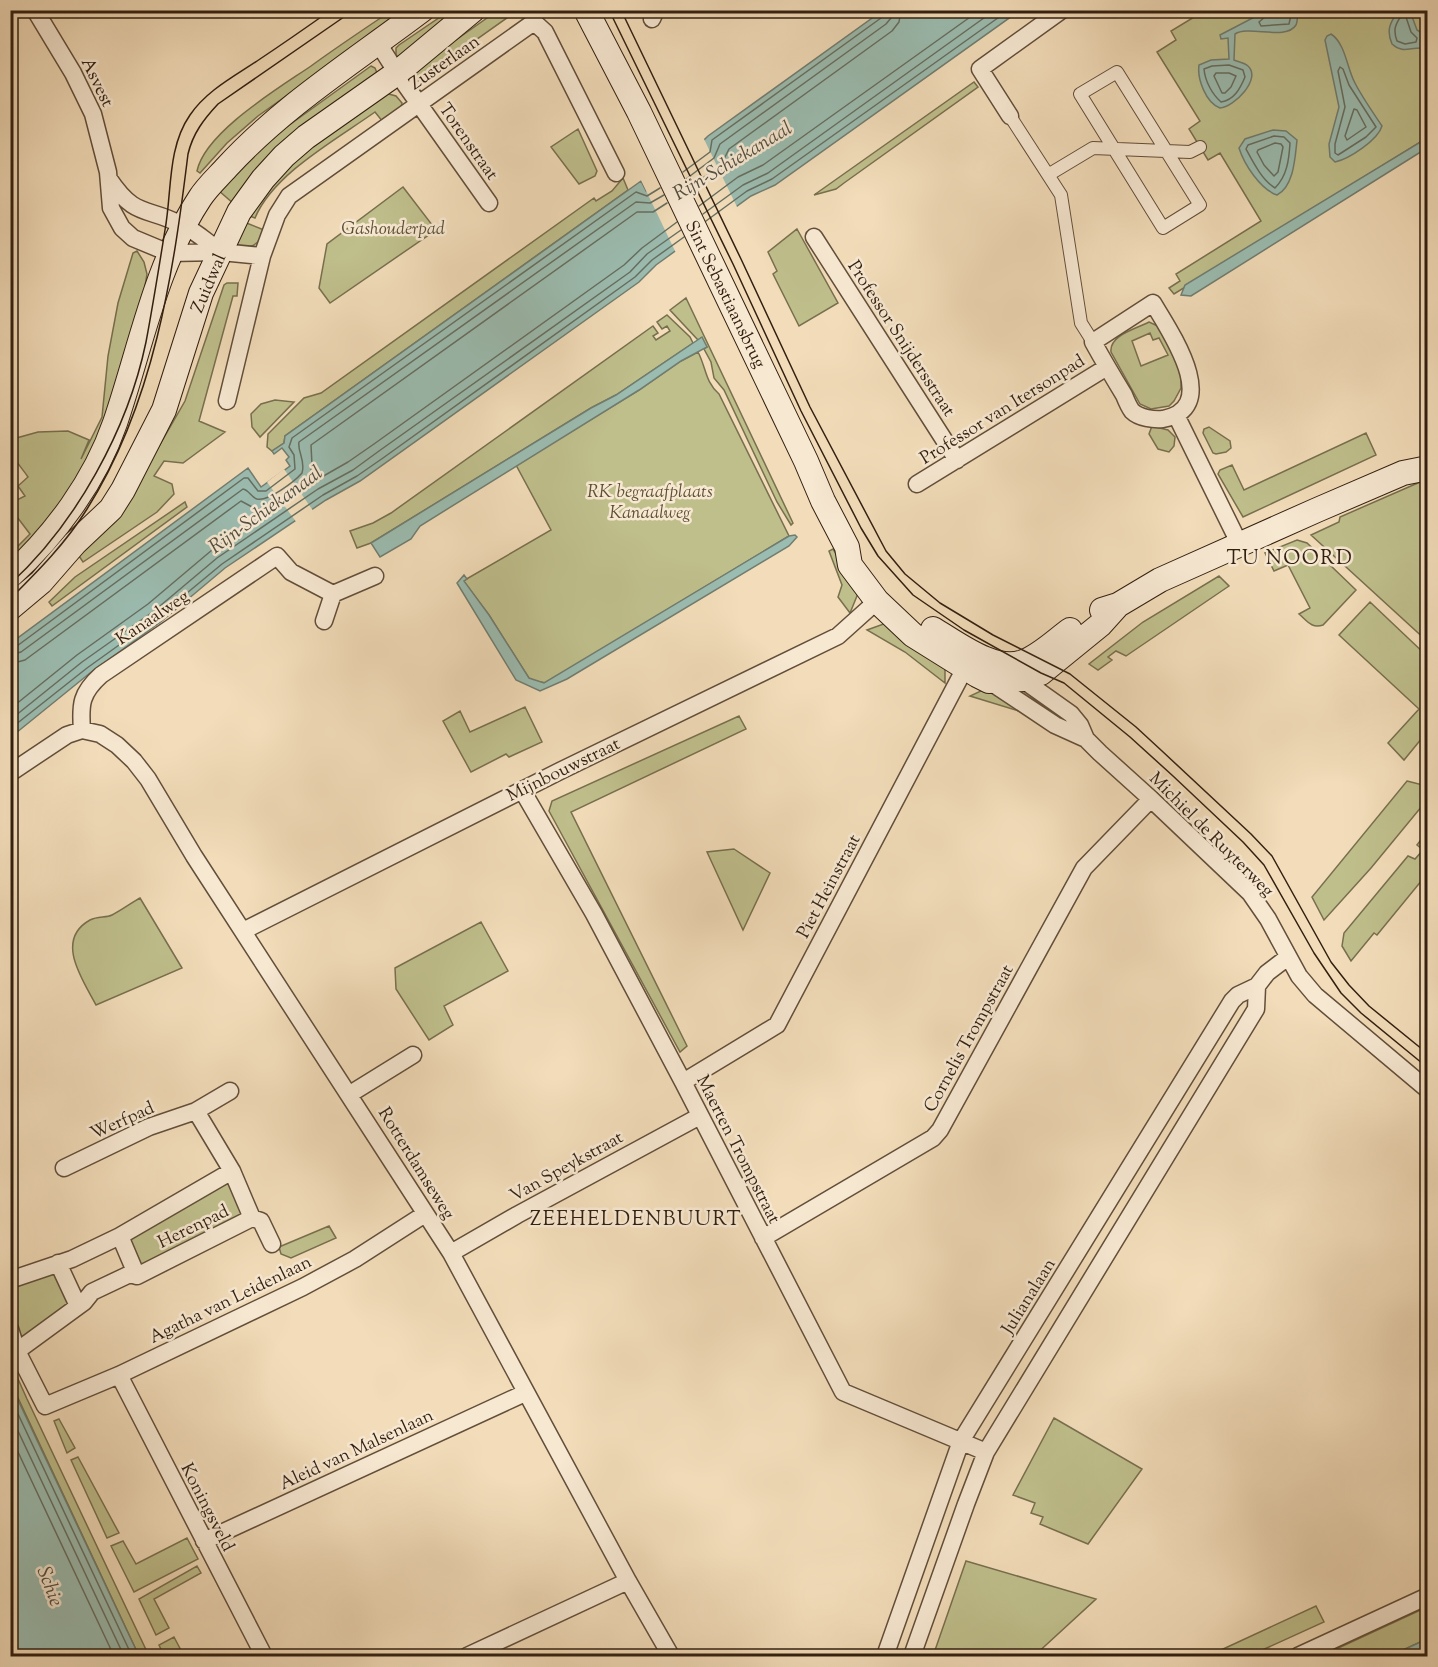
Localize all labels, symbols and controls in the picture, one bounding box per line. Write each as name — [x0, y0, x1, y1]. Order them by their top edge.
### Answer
street label: Zusterlaan — [404, 30, 486, 98]
street label: Asvest — [73, 54, 119, 112]
street label: Torenstraat — [431, 98, 504, 186]
water label: Rijn-Schiekanaal — [668, 115, 798, 209]
park label: Gashouderpad — [341, 217, 445, 243]
street label: Sint Sebastiaansbrug — [677, 217, 771, 373]
street label: Zuidwal — [186, 250, 234, 318]
street label: Professor Snijdersstraat — [840, 256, 961, 422]
street label: Professor van Itersonpad — [915, 349, 1091, 472]
water label: Rijn-Schiekanaal — [204, 460, 329, 562]
park label: RK begraafplaats Kanaalweg — [587, 480, 713, 527]
district label: TU NOORD — [1227, 545, 1353, 574]
street label: Kanaalweg — [111, 584, 195, 653]
street label: Mijnbouwstraat — [503, 732, 625, 809]
street label: Michiel de Ruyterweg — [1142, 767, 1279, 904]
street label: Piet Heinstraat — [791, 830, 868, 943]
street label: Cornelis Trompstraat — [918, 960, 1021, 1118]
street label: Maerten Trompstraat — [688, 1071, 786, 1229]
street label: Werfpad — [87, 1096, 159, 1147]
street label: Rotterdamseweg — [370, 1103, 460, 1226]
street label: Van Speykstraat — [505, 1126, 629, 1210]
street label: Herenpad — [154, 1199, 234, 1256]
district label: ZEEHELDENBUURT — [530, 1206, 742, 1235]
street label: Agatha van Leidenlaan — [145, 1250, 317, 1351]
street label: Julianalaan — [996, 1254, 1063, 1341]
street label: Aleid van Malsenlaan — [276, 1404, 438, 1498]
street label: Koningsveld — [173, 1459, 240, 1557]
water label: Schie — [28, 1563, 69, 1611]

